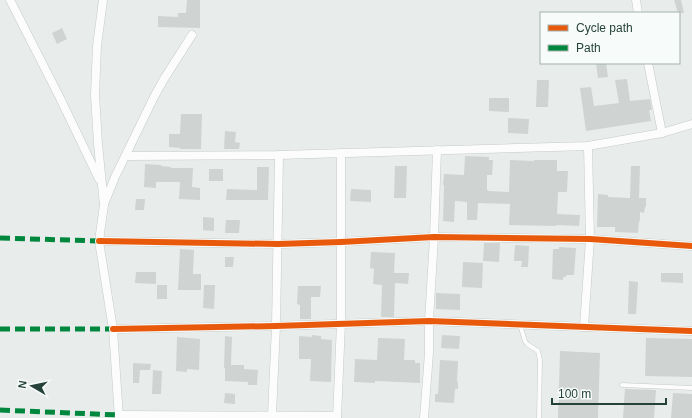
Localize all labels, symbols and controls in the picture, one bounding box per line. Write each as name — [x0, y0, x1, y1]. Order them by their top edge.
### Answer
legend — [540, 12, 680, 64]
text: Cycle path — [576, 21, 633, 35]
text: Path — [576, 41, 601, 55]
north arrow — [12, 366, 52, 406]
text: N — [16, 380, 29, 389]
scale bar — [552, 380, 666, 406]
text: 100 m — [558, 387, 591, 401]

